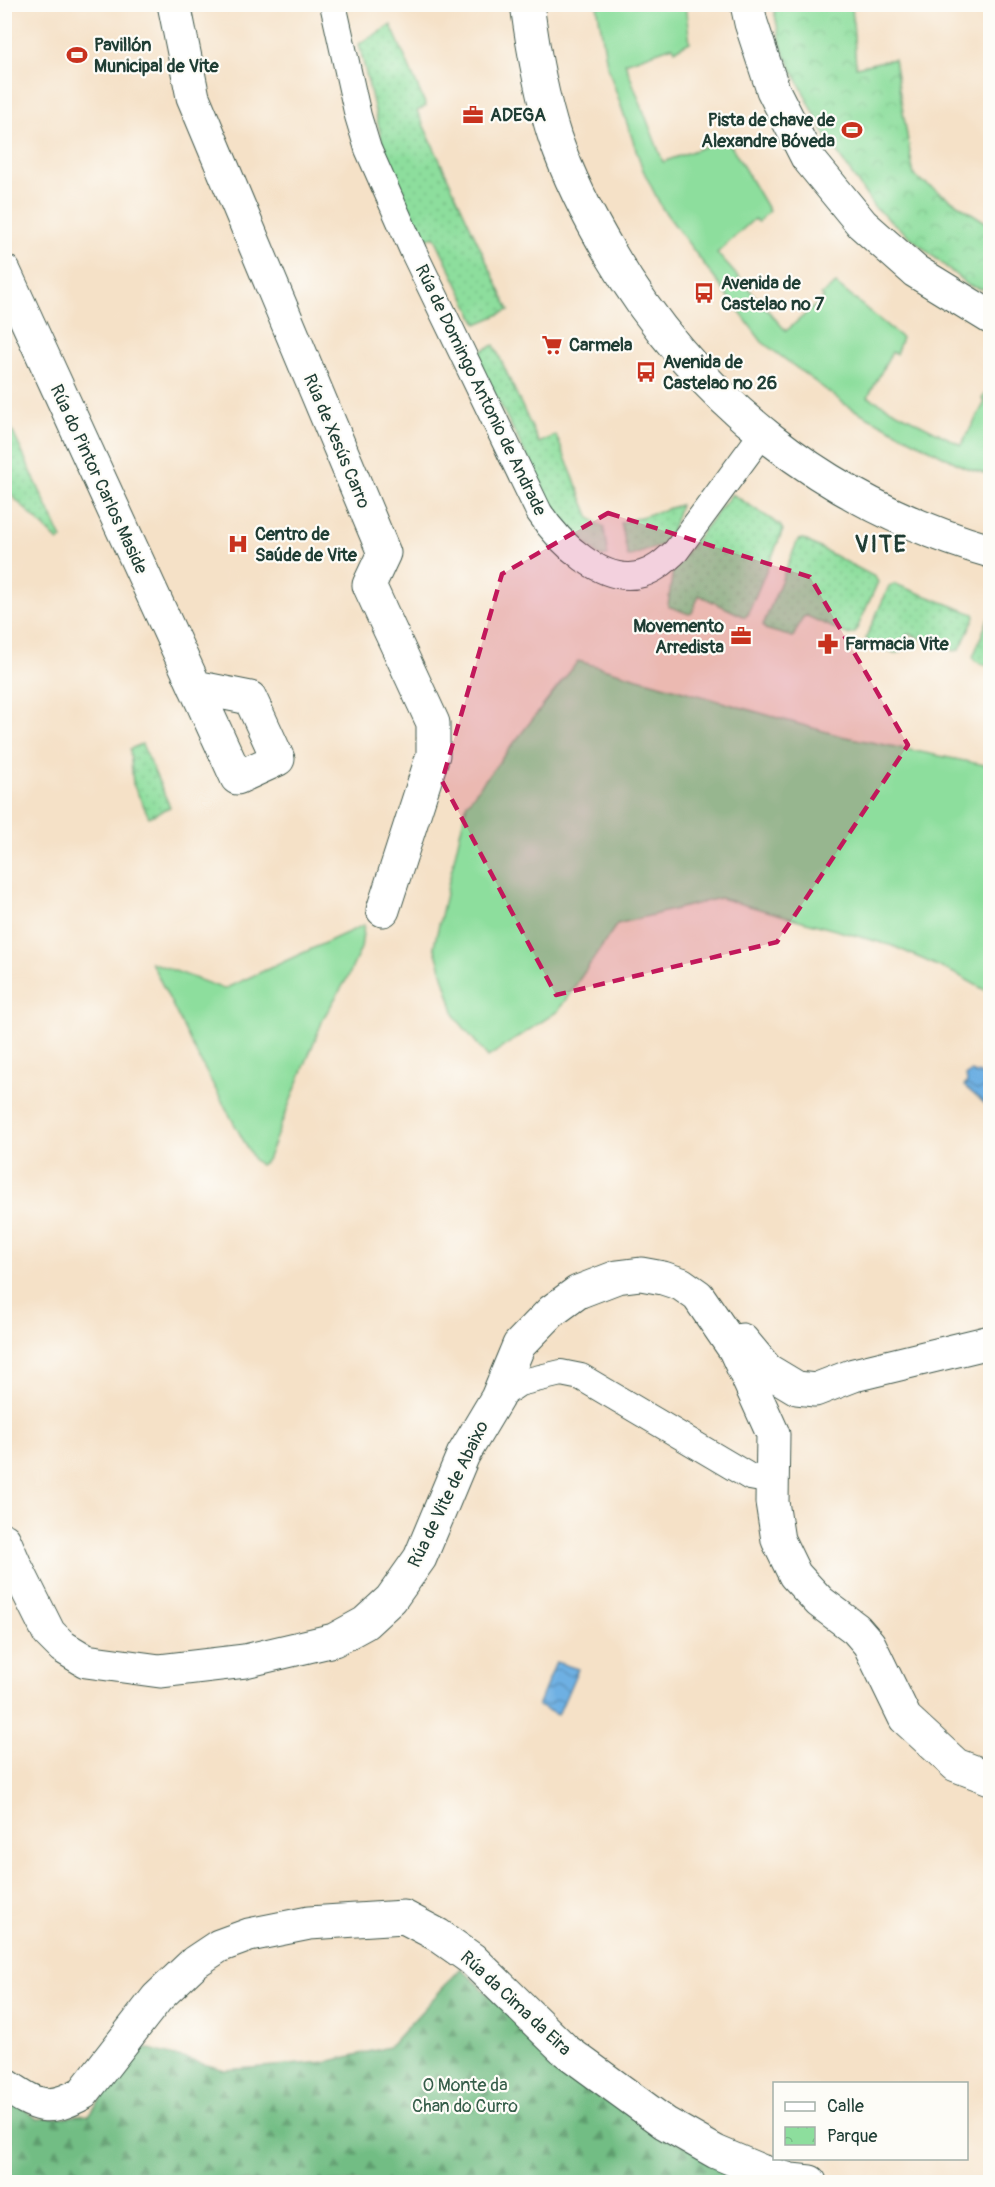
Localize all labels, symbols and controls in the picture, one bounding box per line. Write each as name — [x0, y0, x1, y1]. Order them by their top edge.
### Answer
place label: Pavillón Municipal de Vite — [94, 34, 220, 78]
sports icon: Pavillón Municipal de Vite — [65, 43, 89, 67]
office icon: ADEGA — [461, 103, 485, 127]
place label: ADEGA — [490, 104, 546, 127]
place label: Pista de chave de Alexandre Bóveda — [701, 109, 836, 153]
sports icon: Pista de chave de Alexandre Bóveda — [840, 118, 864, 142]
street label: Rúa de Domingo Antonio de Andrade — [410, 261, 552, 520]
place label: Avenida de Castelao nº 7 — [721, 272, 825, 316]
bus stop icon: Avenida de Castelao nº 7 — [692, 281, 716, 305]
supermarket icon: Carmela — [540, 333, 564, 357]
place label: Carmela — [569, 334, 633, 357]
place label: Avenida de Castelao nº 26 — [663, 351, 777, 395]
bus stop icon: Avenida de Castelao nº 26 — [634, 360, 658, 384]
street label: Rúa de Xesús Carro — [298, 370, 375, 512]
street label: Rúa do Pintor Carlos Maside — [44, 381, 153, 578]
place label: Centro de Saúde de Vite — [255, 523, 358, 567]
district label: VITE — [855, 530, 907, 559]
hospital icon: Centro de Saúde de Vite — [226, 532, 250, 556]
place label: Movemento Arredista — [633, 615, 725, 659]
office icon: Movemento Arredista — [729, 624, 753, 648]
pharmacy icon: Farmacia Vite — [816, 632, 840, 656]
place label: Farmacia Vite — [845, 633, 950, 656]
street label: Rúa de Vite de Abaixo — [403, 1417, 494, 1571]
street label: Rúa da Cima da Eira — [455, 1946, 576, 2061]
park label: O Monte da Chan do Curro — [412, 2074, 518, 2118]
legend — [773, 2082, 968, 2160]
text: Calle — [827, 2095, 864, 2118]
text: Parque — [827, 2125, 877, 2148]

